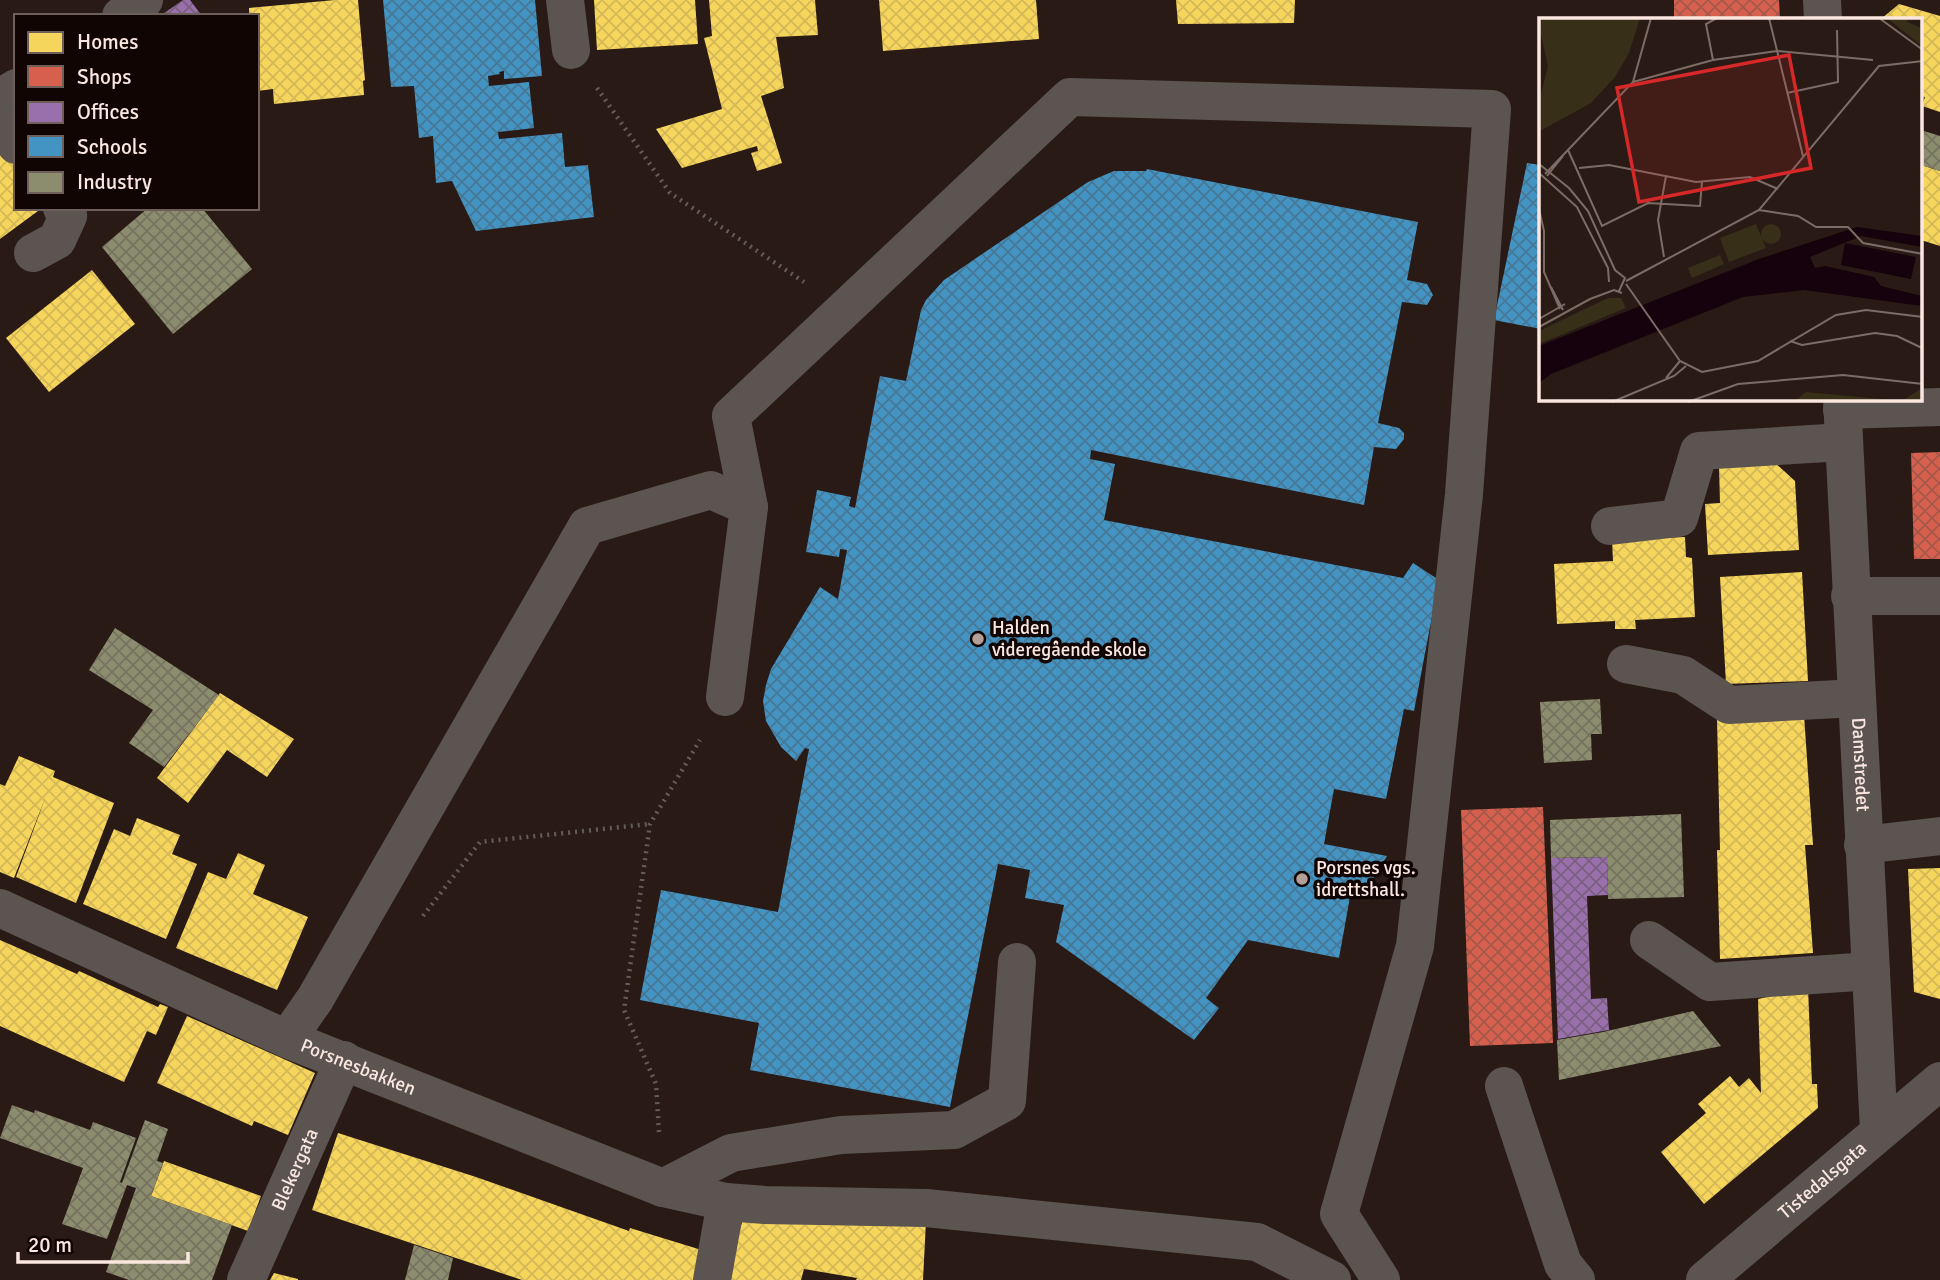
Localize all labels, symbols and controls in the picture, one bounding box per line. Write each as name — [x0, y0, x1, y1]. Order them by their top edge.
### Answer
legend — [14, 14, 259, 210]
inset map — [1539, 18, 1923, 401]
text: Homes — [77, 29, 139, 55]
text: Shops — [77, 64, 131, 90]
text: Offices — [77, 99, 139, 125]
text: Schools — [77, 134, 147, 160]
text: Industry — [77, 169, 152, 195]
place label: Halden videregående skole — [992, 616, 1147, 662]
marker: Halden videregående skole — [970, 631, 986, 647]
street label: Damstredet — [1846, 717, 1875, 813]
place label: Porsnes vgs. idrettshall. — [1316, 856, 1416, 902]
marker: Porsnes vgs. idrettshall. — [1294, 871, 1310, 887]
street label: Porsnesbakken — [297, 1034, 419, 1101]
street label: Blekergata — [266, 1125, 324, 1214]
street label: Tistedalsgata — [1773, 1136, 1872, 1225]
scale bar — [18, 1220, 187, 1264]
text: 20 m — [28, 1232, 72, 1258]

